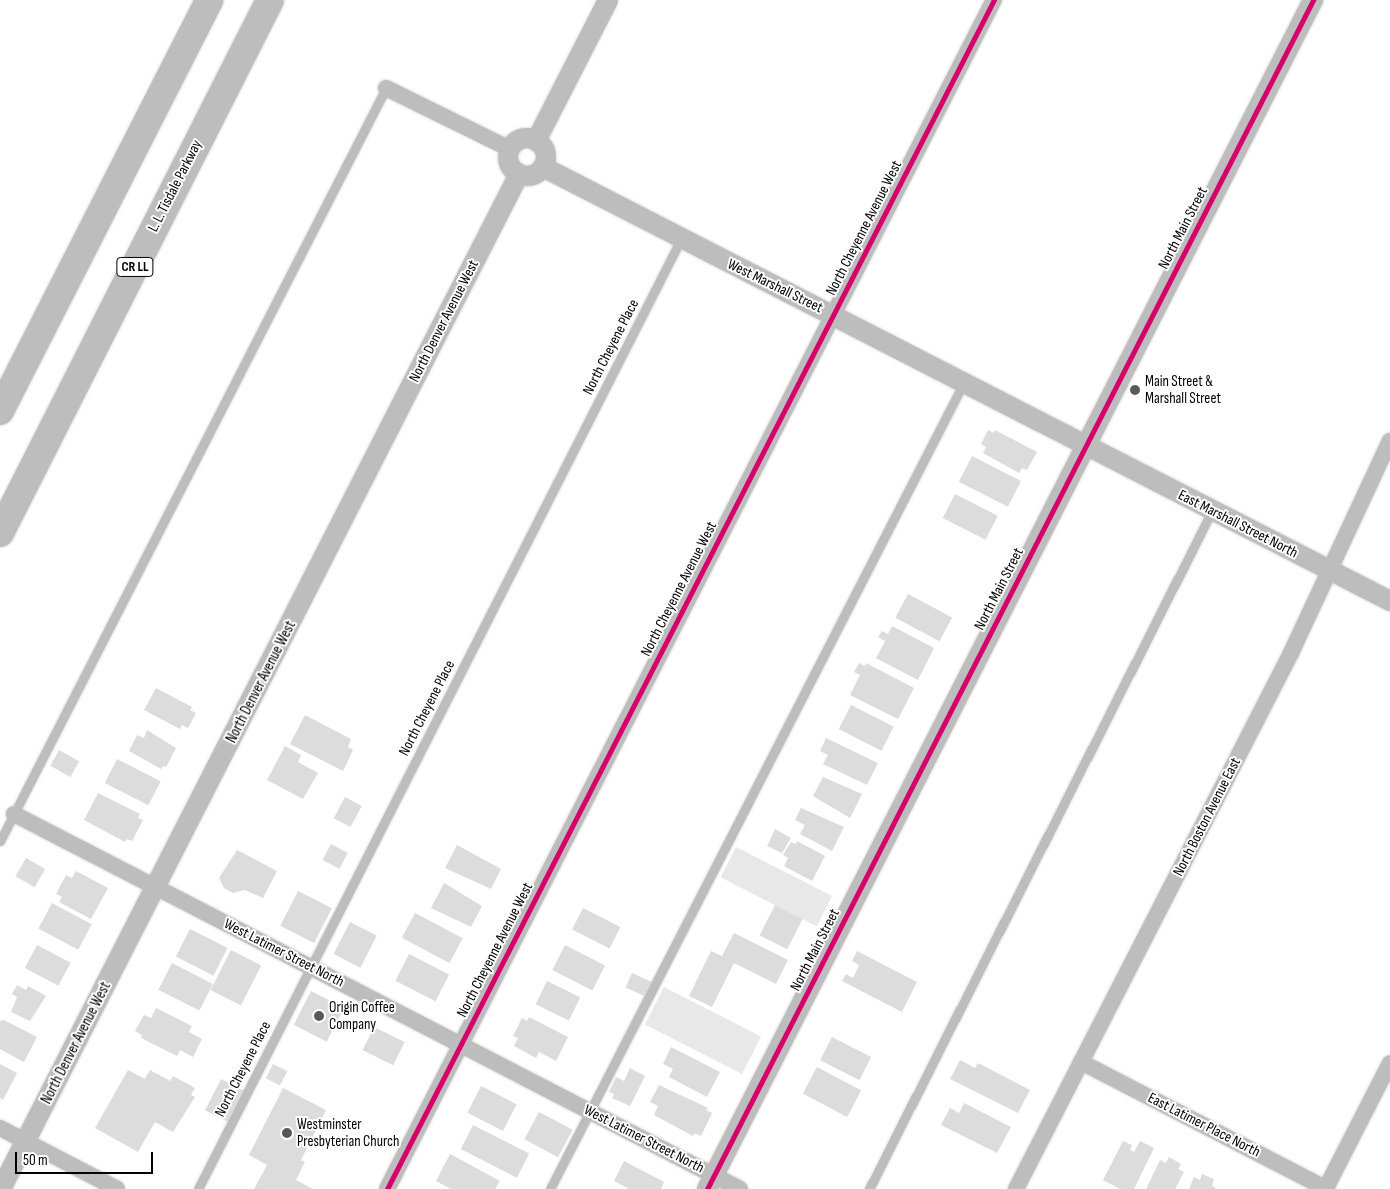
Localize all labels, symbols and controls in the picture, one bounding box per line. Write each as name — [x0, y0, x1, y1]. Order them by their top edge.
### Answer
street label: L. L. Tisdale Parkway — [144, 137, 206, 235]
street label: North Cheyenne Avenue West — [822, 158, 906, 298]
street label: North Main Street — [1155, 184, 1211, 272]
street label: West Marshall Street — [724, 255, 826, 317]
road number: CR LL — [116, 256, 154, 278]
street label: North Denver Avenue West — [405, 257, 483, 385]
street label: North Cheyene Place — [579, 296, 643, 398]
place label: Main Street & Marshall Street — [1145, 372, 1221, 407]
marker: Main Street & Marshall Street — [1129, 384, 1141, 396]
street label: East Marshall Street North — [1175, 486, 1301, 562]
street label: North Cheyenne Avenue West — [637, 519, 721, 659]
street label: North Main Street — [971, 545, 1027, 633]
street label: North Denver Avenue West — [222, 618, 300, 746]
street label: North Cheyene Place — [395, 657, 459, 759]
street label: North Boston Avenue East — [1169, 755, 1245, 879]
street label: North Cheyenne Avenue West — [453, 880, 537, 1020]
street label: North Main Street — [787, 906, 843, 994]
street label: West Latimer Street North — [221, 915, 347, 991]
street label: North Denver Avenue West — [37, 979, 115, 1107]
place label: Origin Coffee Company — [329, 998, 395, 1033]
marker: Origin Coffee Company — [313, 1010, 325, 1022]
street label: North Cheyene Place — [211, 1018, 275, 1120]
street label: East Latimer Place North — [1145, 1089, 1263, 1161]
street label: West Latimer Street North — [581, 1101, 707, 1177]
place label: Westminster Presbyterian Church — [297, 1115, 399, 1150]
marker: Westminster Presbyterian Church — [281, 1127, 293, 1139]
scale bar — [18, 1142, 155, 1174]
text: 50 m — [23, 1151, 48, 1170]

